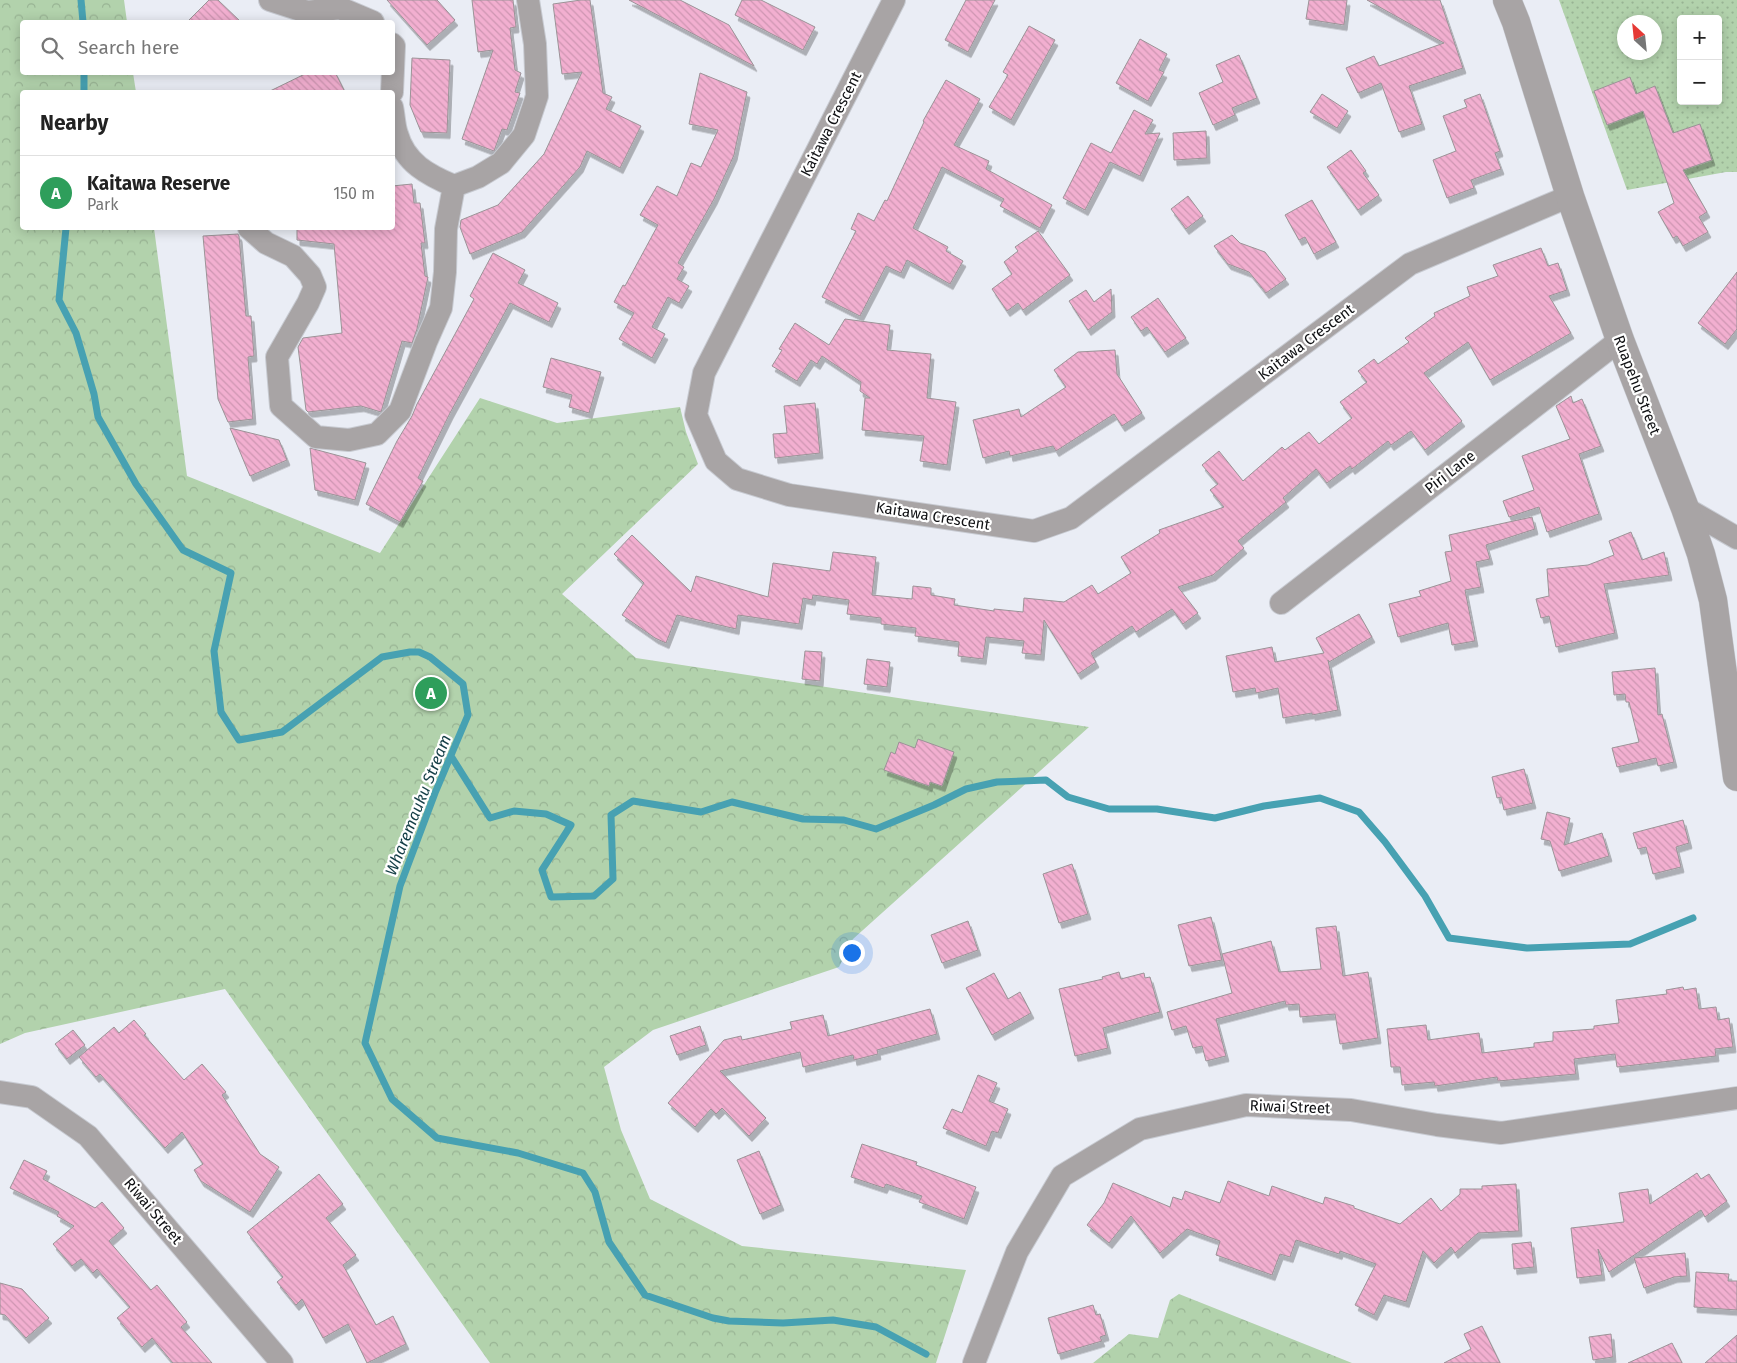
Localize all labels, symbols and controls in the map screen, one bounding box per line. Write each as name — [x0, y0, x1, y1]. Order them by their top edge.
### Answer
north arrow — [1617, 15, 1662, 60]
map controls — [1677, 15, 1722, 105]
button: + — [1677, 15, 1722, 60]
search box — [20, 20, 395, 75]
icon: search — [38, 34, 66, 62]
text: Search here — [78, 36, 179, 59]
button: − — [1677, 60, 1722, 105]
street label: Kaitawa Crescent — [797, 68, 865, 179]
text: Nearby — [40, 110, 108, 136]
text: Kaitawa Reserve — [87, 172, 230, 195]
text: A — [51, 184, 61, 203]
text: 150 m — [333, 184, 375, 203]
text: Park — [87, 195, 119, 214]
street label: Kaitawa Crescent — [1255, 300, 1358, 384]
street label: Ruapehu Street — [1610, 333, 1664, 438]
street label: Piri Lane — [1421, 447, 1479, 497]
street label: Kaitawa Crescent — [875, 498, 992, 534]
pin: A — [415, 674, 447, 712]
water label: Wharemauku Stream — [381, 732, 455, 878]
your location — [839, 940, 865, 966]
street label: Riwai Street — [1249, 1097, 1331, 1117]
street label: Riwai Street — [120, 1174, 186, 1248]

